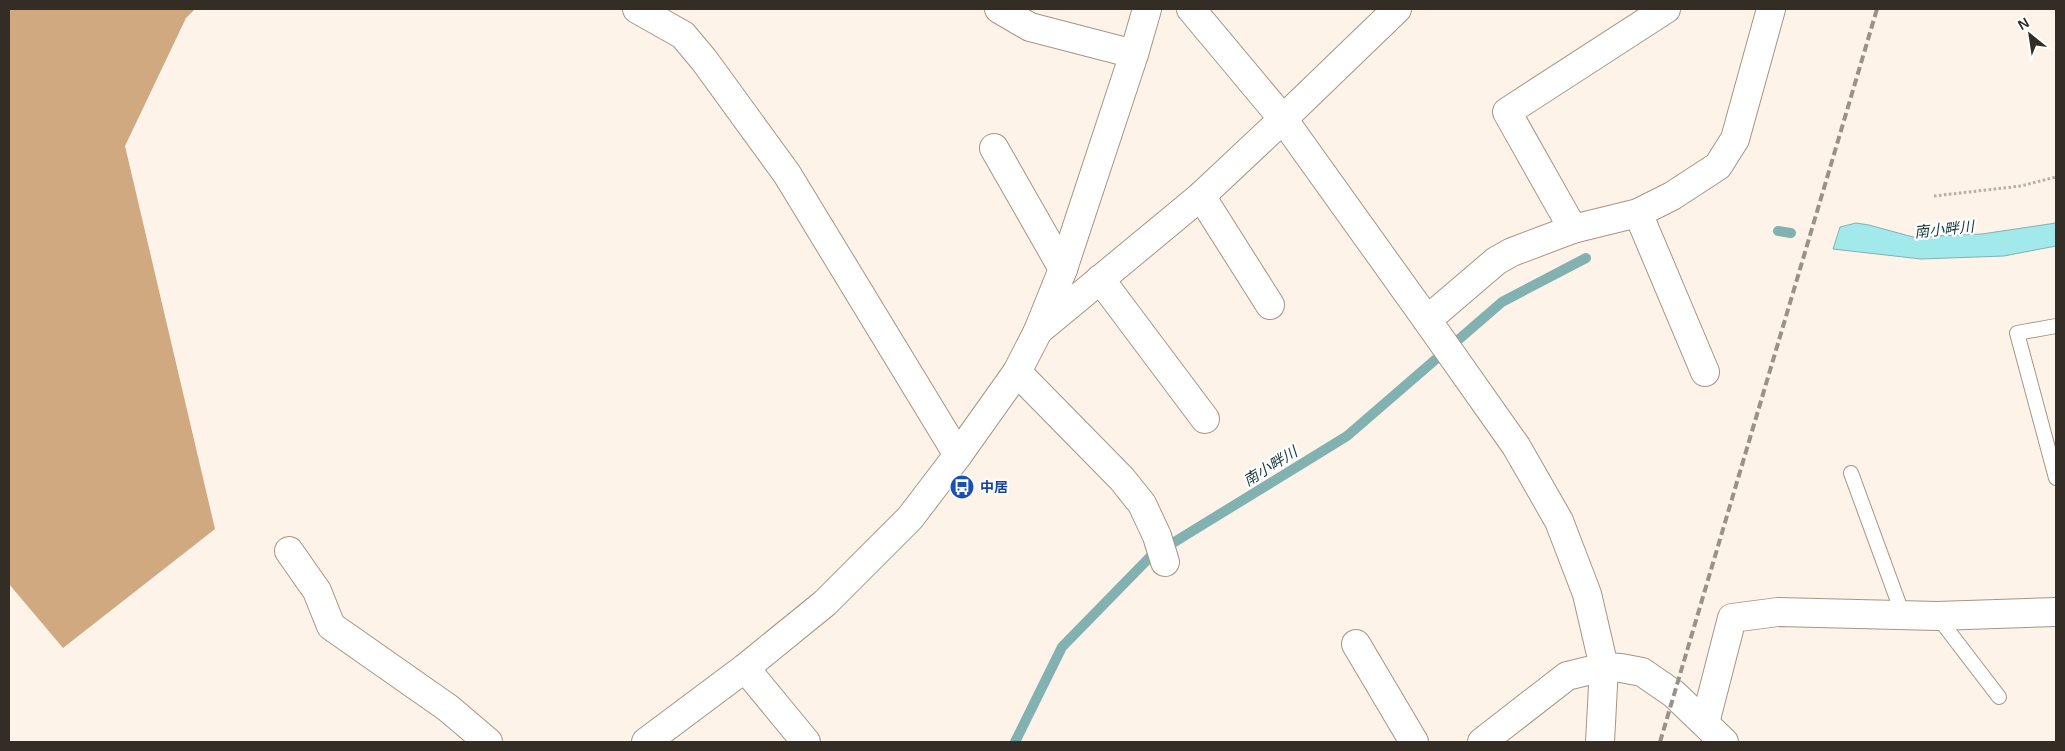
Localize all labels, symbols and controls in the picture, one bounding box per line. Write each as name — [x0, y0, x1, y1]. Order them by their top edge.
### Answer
north arrow — [2005, 10, 2055, 60]
text: N — [2015, 14, 2032, 33]
water label: 南小畔川 — [1913, 217, 1977, 241]
water label: 南小畔川 — [1240, 442, 1302, 489]
bus stop icon: 中居 — [949, 474, 975, 500]
place label: 中居 — [980, 479, 1008, 495]

